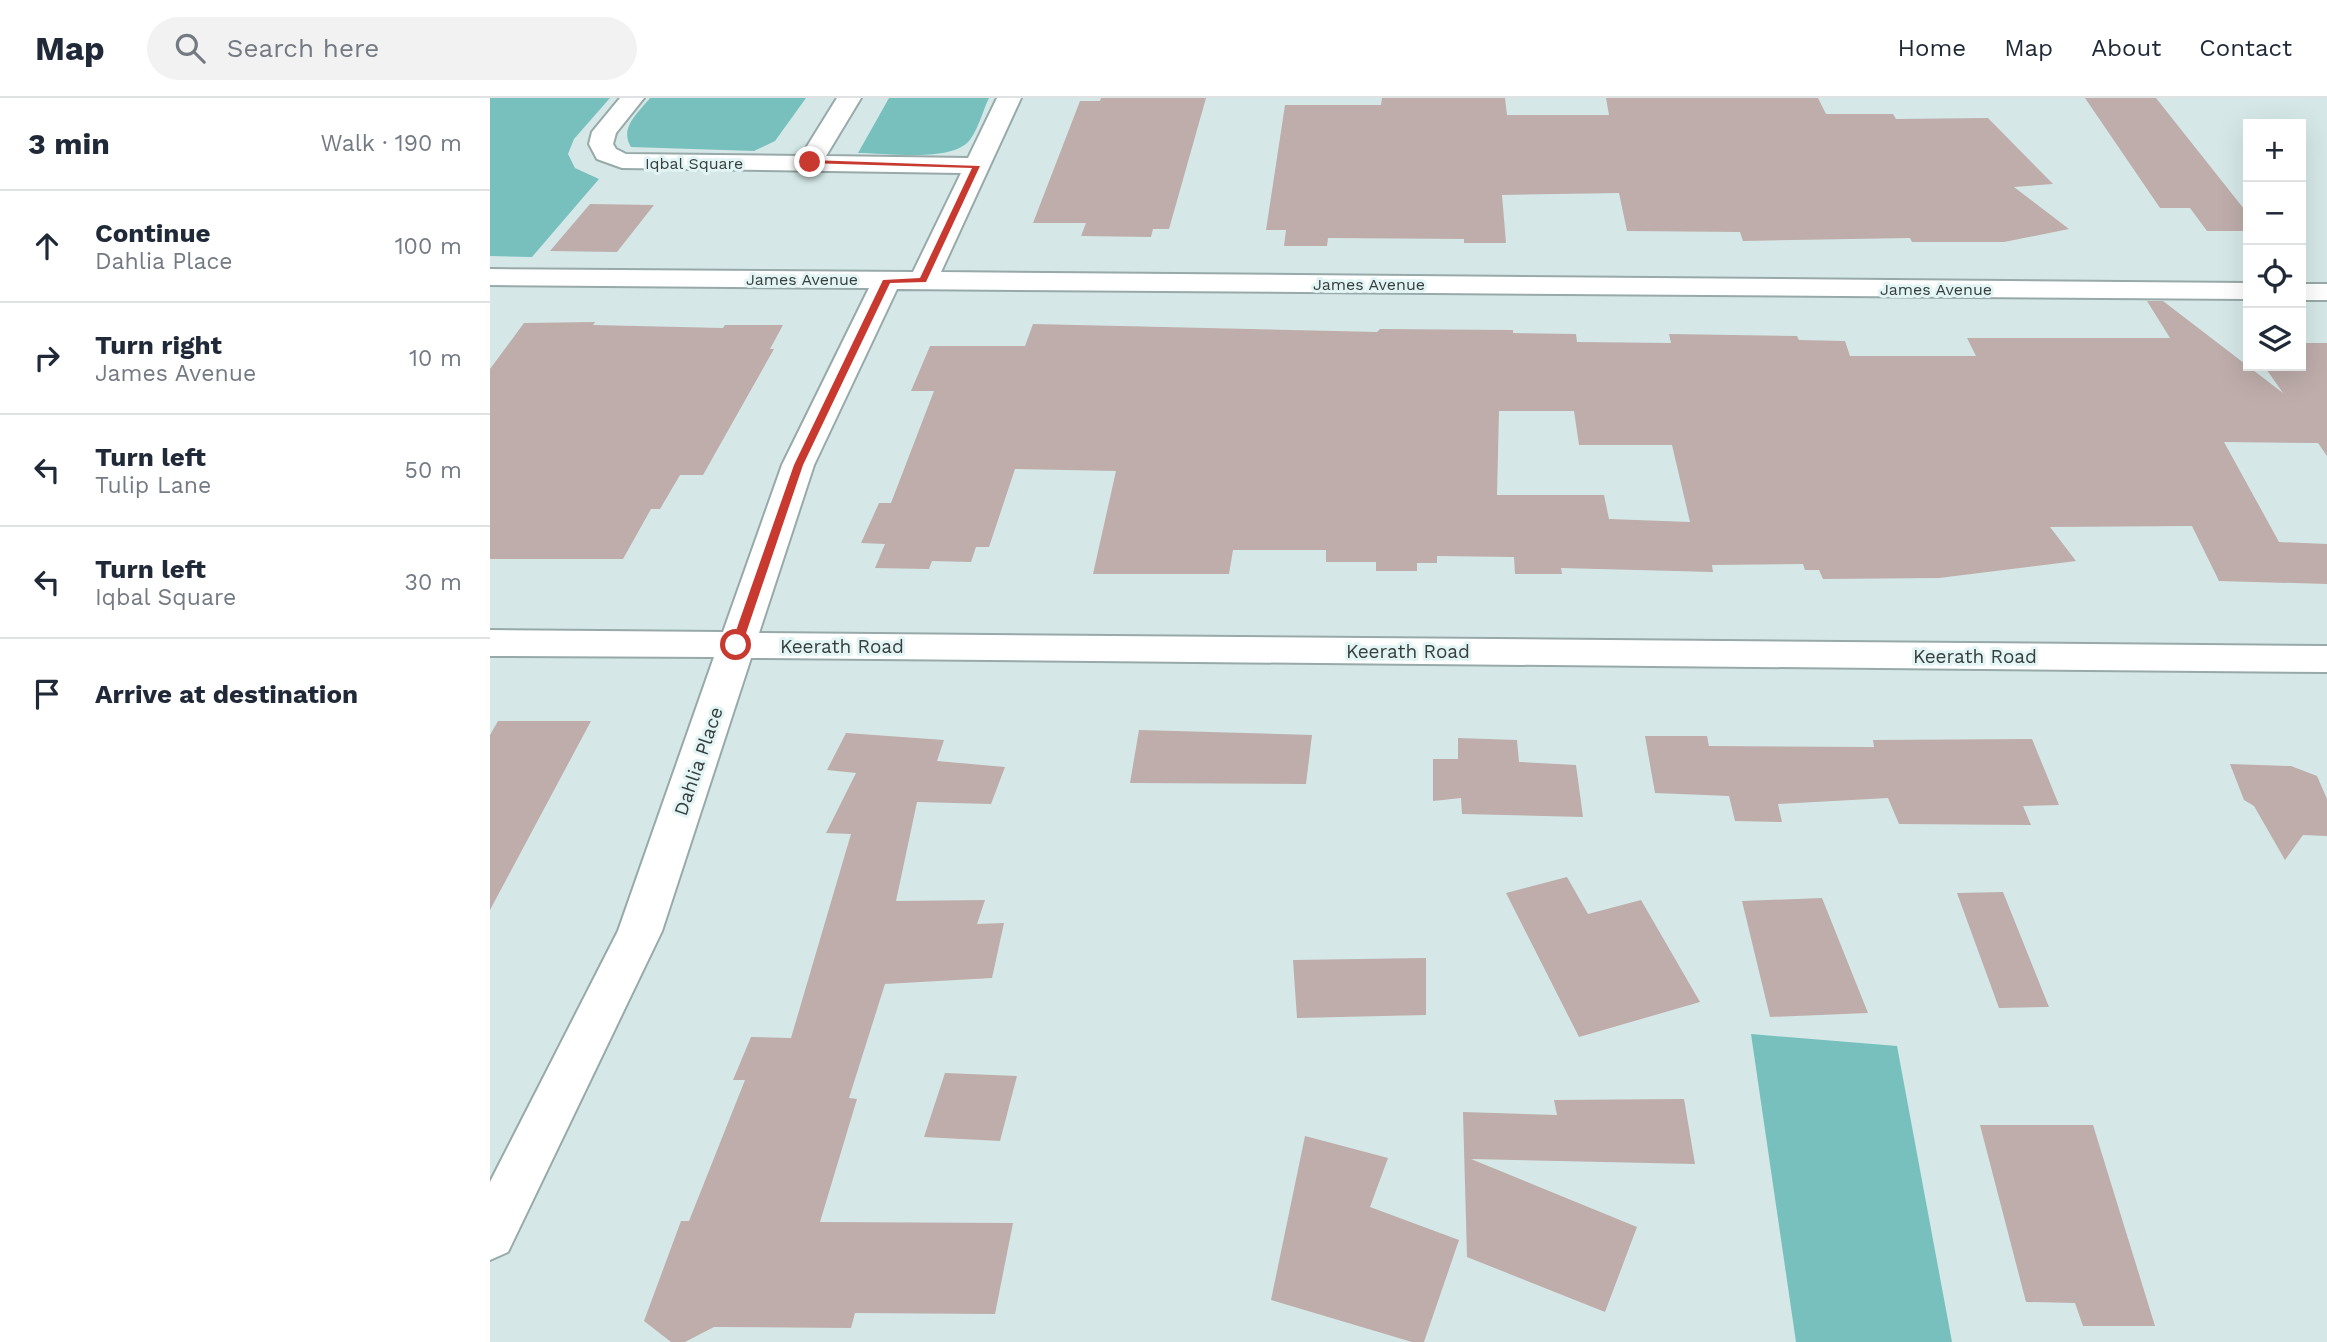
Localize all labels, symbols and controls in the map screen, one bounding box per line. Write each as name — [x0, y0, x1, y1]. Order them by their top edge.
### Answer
search box — [147, 17, 637, 80]
text: Map — [35, 29, 105, 68]
icon: search — [171, 29, 209, 67]
text: Search here — [227, 33, 379, 63]
text: Home — [1898, 34, 1966, 62]
text: Map — [2004, 34, 2053, 62]
text: About — [2091, 34, 2161, 62]
text: Contact — [2199, 34, 2292, 62]
map controls — [2243, 119, 2306, 371]
button: + — [2243, 119, 2306, 182]
text: 3 min — [28, 126, 110, 161]
text: Walk · 190 m — [321, 130, 462, 157]
route end — [794, 146, 825, 177]
street label: Iqbal Square — [645, 154, 743, 173]
button: − — [2243, 182, 2306, 245]
text: Continue — [95, 218, 211, 248]
icon: ahead — [28, 227, 66, 265]
text: 100 m — [395, 233, 462, 260]
button: locate — [2243, 245, 2306, 308]
text: Dahlia Place — [95, 248, 233, 275]
street label: James Avenue — [746, 270, 858, 289]
street label: James Avenue — [1313, 275, 1425, 294]
street label: James Avenue — [1880, 280, 1992, 299]
button: layers — [2243, 308, 2306, 371]
text: Turn right — [95, 330, 222, 360]
icon: right — [28, 339, 66, 377]
text: 10 m — [409, 345, 462, 372]
text: James Avenue — [95, 360, 256, 387]
text: Turn left — [95, 442, 206, 472]
icon: left — [28, 451, 66, 489]
text: 50 m — [405, 457, 462, 484]
text: Tulip Lane — [95, 472, 211, 499]
text: Turn left — [95, 554, 206, 584]
icon: left — [28, 563, 66, 601]
text: 30 m — [405, 569, 462, 596]
text: Iqbal Square — [95, 584, 236, 611]
route start — [720, 629, 751, 660]
street label: Keerath Road — [780, 635, 904, 658]
street label: Keerath Road — [1346, 640, 1470, 663]
street label: Keerath Road — [1913, 645, 2037, 668]
icon: arrive — [28, 675, 66, 713]
text: Arrive at destination — [95, 679, 358, 709]
street label: Dahlia Place — [669, 704, 728, 819]

